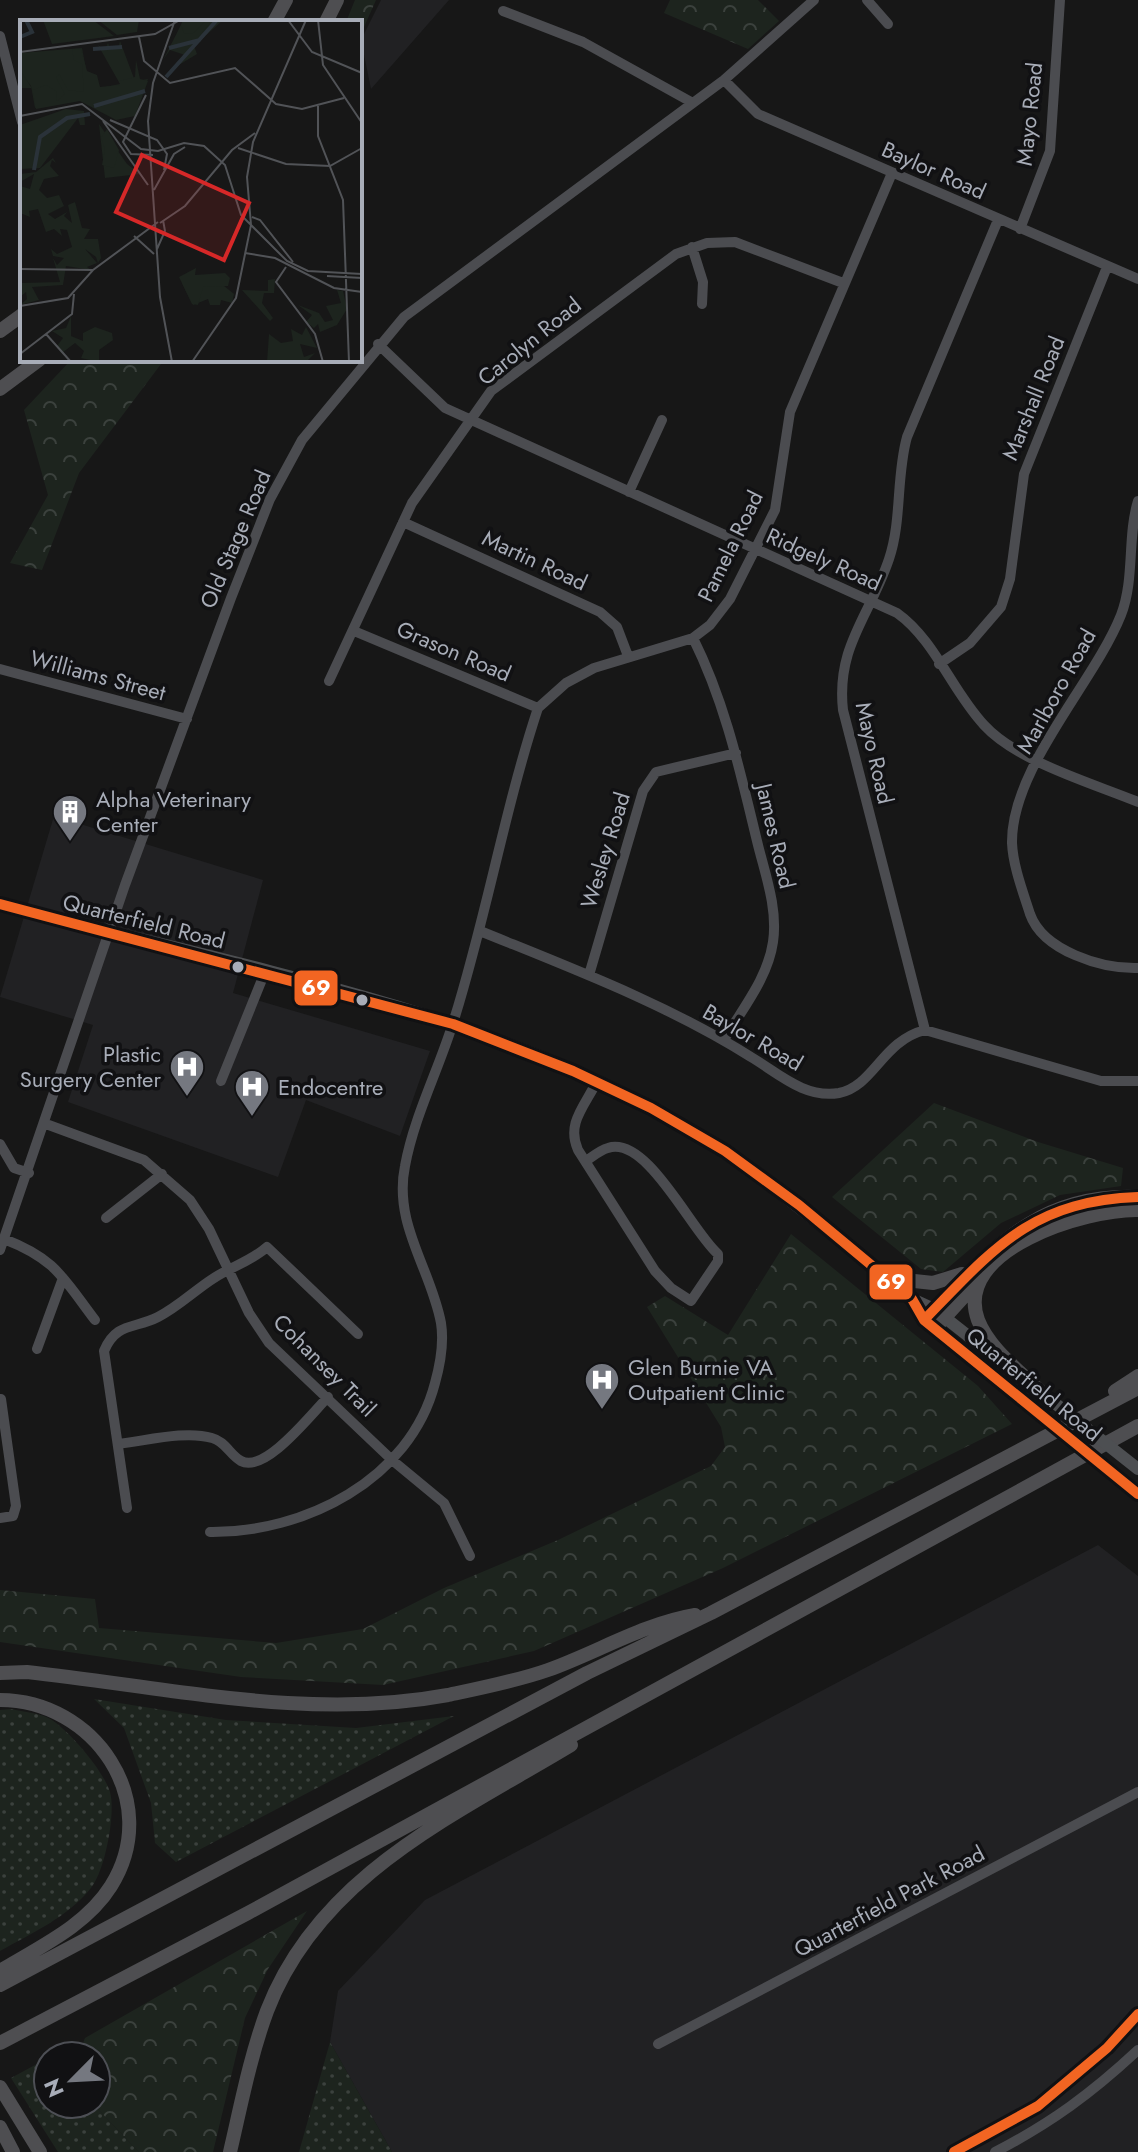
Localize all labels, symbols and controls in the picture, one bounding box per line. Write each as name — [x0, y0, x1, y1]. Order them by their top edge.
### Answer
inset map — [20, 20, 362, 362]
street label: Mayo Road — [1008, 61, 1050, 167]
street label: Baylor Road — [877, 133, 991, 207]
street label: Carolyn Road — [470, 289, 588, 393]
street label: Marshall Road — [994, 331, 1072, 465]
street label: Old Stage Road — [191, 465, 279, 613]
street label: Pamela Road — [689, 485, 771, 607]
street label: Ridgely Road — [761, 519, 887, 599]
street label: Martin Road — [477, 522, 593, 598]
street label: Grason Road — [392, 613, 516, 689]
street label: Marlboro Road — [1008, 623, 1104, 759]
street label: Williams Street — [27, 642, 170, 709]
street label: Mayo Road — [848, 699, 902, 807]
street label: James Road — [748, 777, 804, 892]
place label: Alpha Veterinary Center — [96, 783, 251, 840]
street label: Wesley Road — [572, 788, 638, 912]
building icon: Alpha Veterinary Center — [51, 793, 89, 843]
street label: Quarterfield Road — [59, 885, 229, 957]
unlabelled marker — [230, 959, 246, 975]
line badge: 69 — [293, 969, 339, 1007]
text: 69 — [301, 971, 331, 1003]
unlabelled marker — [354, 992, 370, 1008]
street label: Baylor Road — [697, 995, 809, 1079]
place label: Plastic Surgery Center — [20, 1038, 161, 1095]
hospital icon: Plastic Surgery Center — [168, 1048, 206, 1098]
hospital icon: Endocentre — [233, 1068, 271, 1118]
place label: Endocentre — [278, 1071, 383, 1103]
line badge: 69 — [868, 1263, 914, 1301]
text: 69 — [876, 1265, 906, 1297]
street label: Cohansey Trail — [266, 1306, 384, 1424]
street label: Quarterfield Road — [959, 1319, 1109, 1449]
place label: Glen Burnie VA Outpatient Clinic — [628, 1351, 785, 1408]
hospital icon: Glen Burnie VA Outpatient Clinic — [583, 1361, 621, 1411]
street label: Quarterfield Park Road — [788, 1837, 990, 1965]
north arrow — [32, 2040, 112, 2120]
text: N — [36, 2074, 72, 2103]

